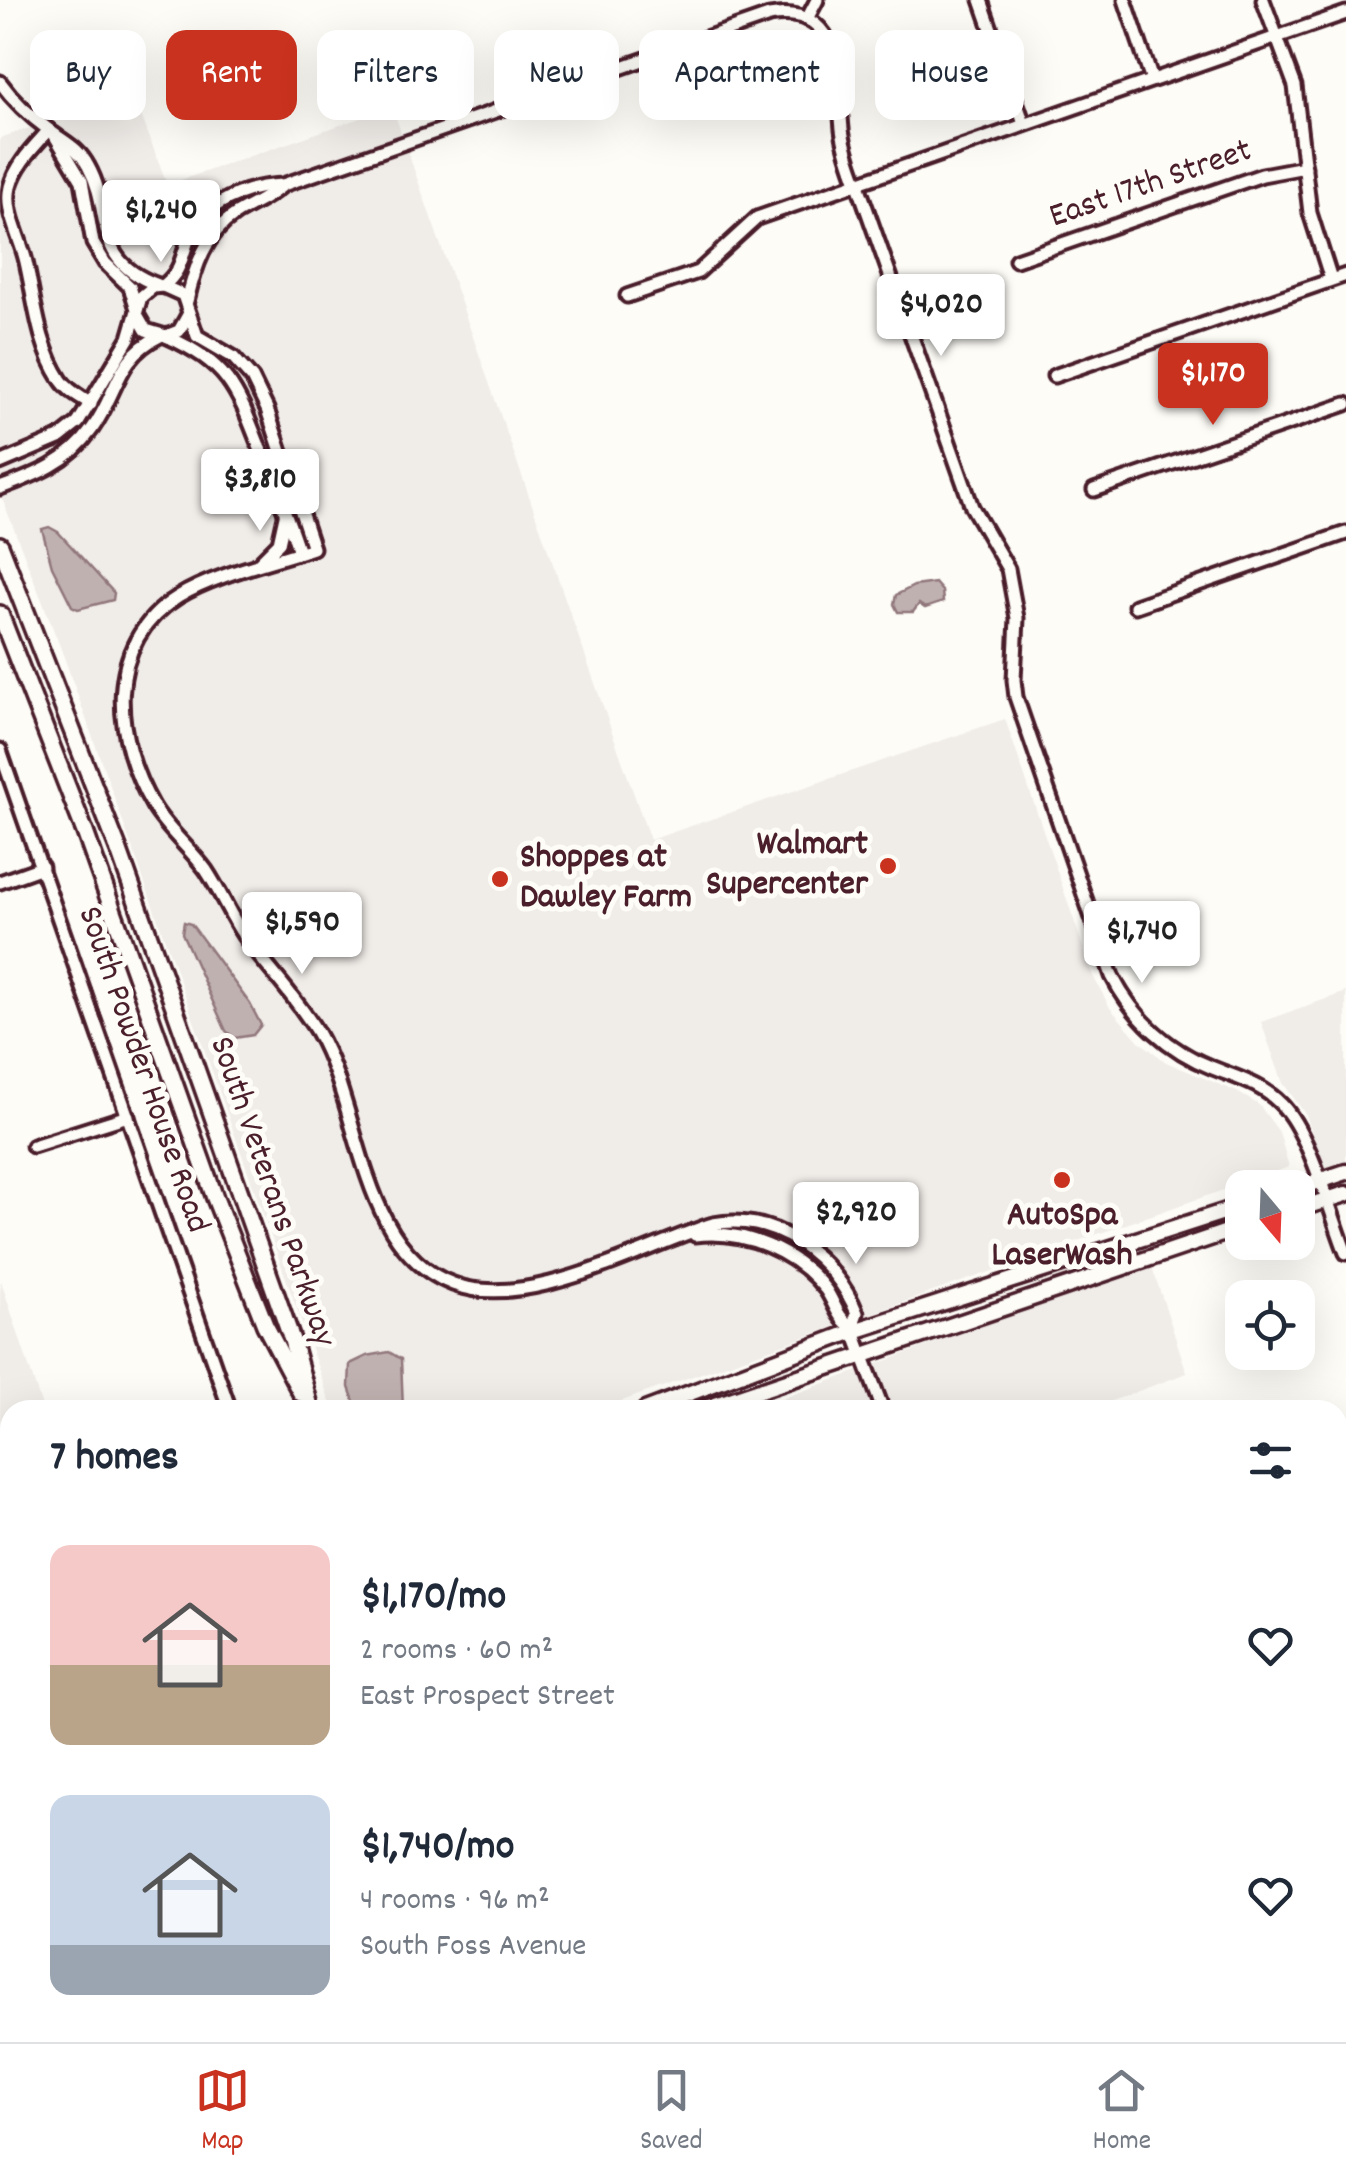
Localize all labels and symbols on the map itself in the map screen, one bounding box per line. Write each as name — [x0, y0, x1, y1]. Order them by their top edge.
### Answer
street label: East 17th Street — [1043, 127, 1259, 243]
pin: $1,240 — [80, 180, 242, 265]
pin: $4,020 — [860, 274, 1022, 359]
pin: $1,170 — [1132, 343, 1294, 428]
pin: $3,810 — [179, 449, 341, 534]
place label: Walmart Supercenter — [706, 821, 869, 911]
place label: Shoppes at Dawley Farm — [520, 834, 692, 924]
marker: Walmart Supercenter — [877, 855, 899, 877]
marker: Shoppes at Dawley Farm — [489, 868, 511, 890]
pin: $1,590 — [221, 892, 383, 977]
street label: South Powder House Road — [63, 900, 221, 1240]
pin: $1,740 — [1061, 901, 1223, 986]
street label: South Veterans Parkway — [195, 1030, 348, 1354]
marker: AutoSpa LaserWash — [1051, 1169, 1073, 1191]
north arrow — [1225, 1170, 1315, 1260]
pin: $2,920 — [775, 1182, 937, 1267]
place label: AutoSpa LaserWash — [991, 1192, 1133, 1282]

